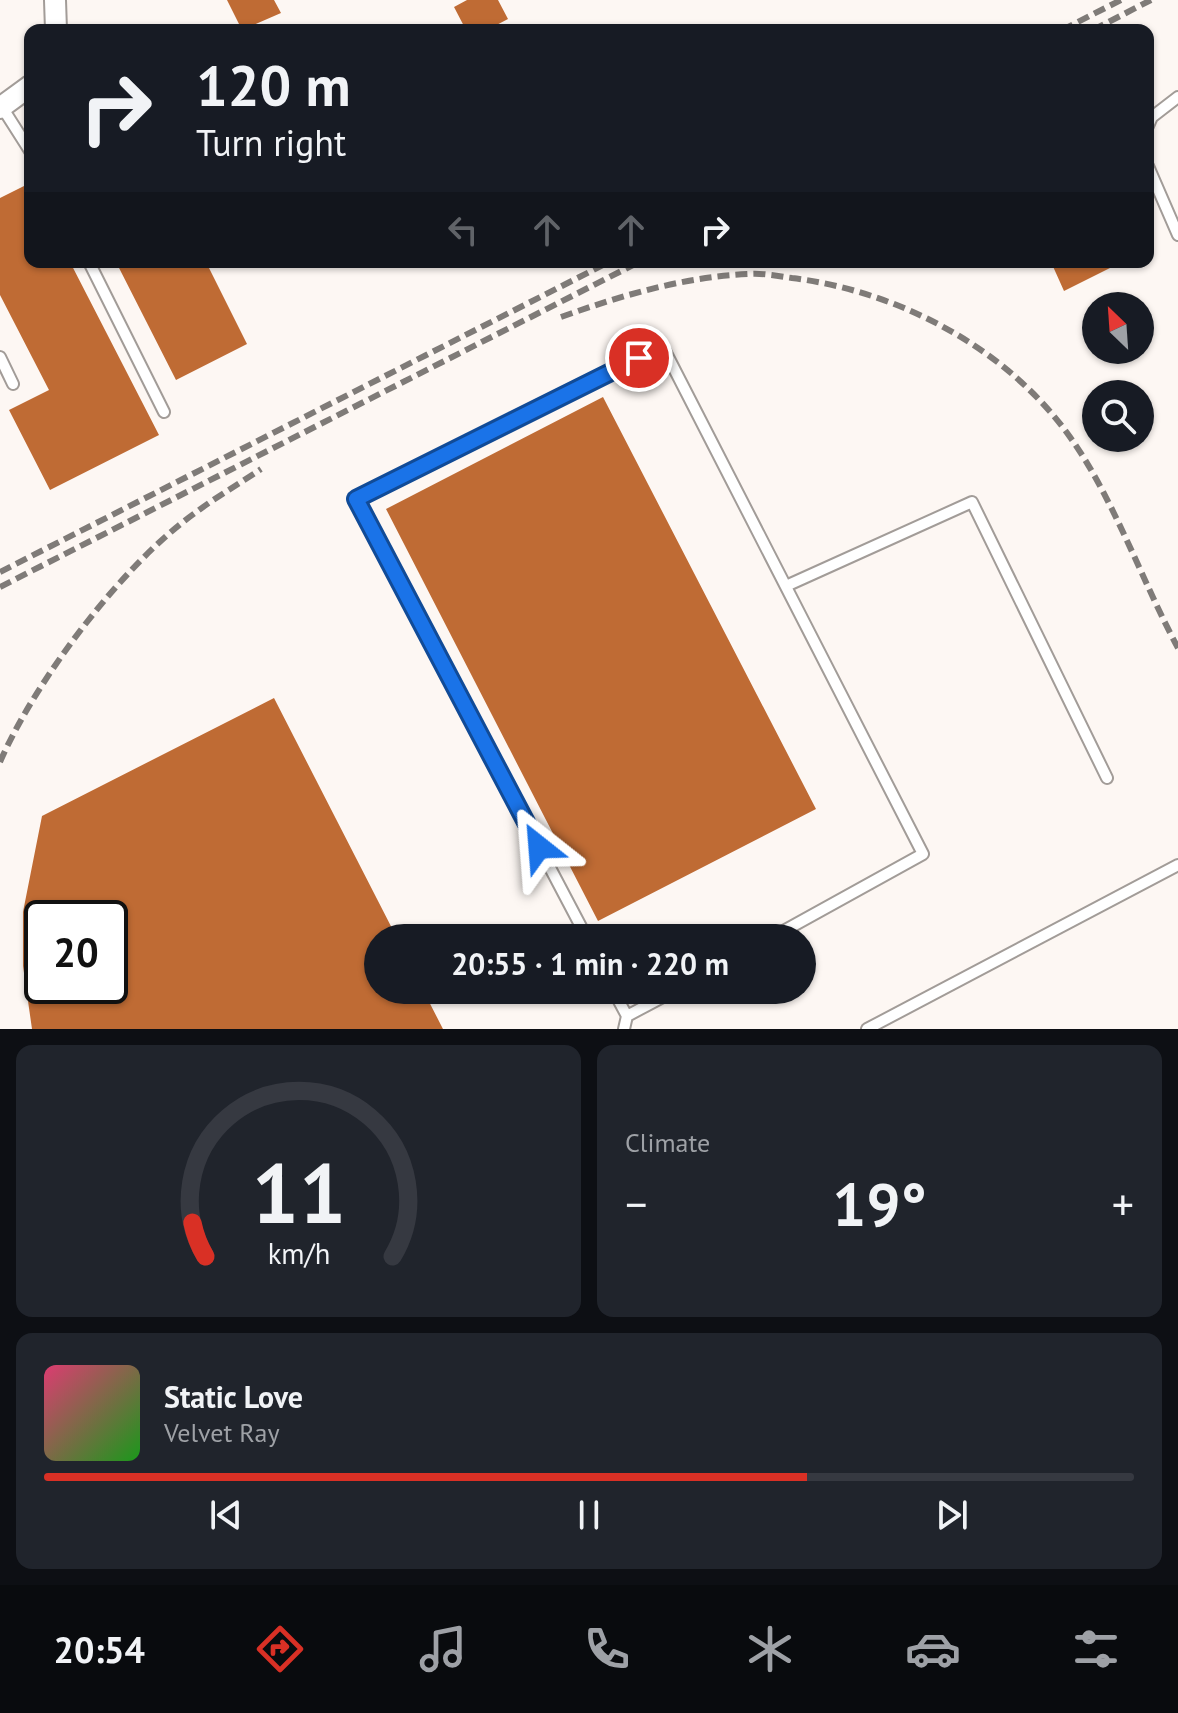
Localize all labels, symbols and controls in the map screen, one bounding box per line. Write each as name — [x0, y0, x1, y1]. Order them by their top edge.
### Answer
text: 120 m — [196, 49, 351, 121]
icon: right — [64, 56, 168, 160]
text: Turn right — [196, 119, 346, 166]
icon: left — [441, 208, 485, 252]
icon: ahead — [525, 208, 569, 252]
icon: ahead — [609, 208, 653, 252]
icon: right — [693, 208, 737, 252]
north arrow — [1082, 292, 1154, 364]
map controls — [1082, 292, 1154, 452]
pin — [605, 324, 673, 392]
icon: arrive — [617, 336, 661, 380]
button: search — [1082, 380, 1154, 452]
position arrow — [497, 805, 581, 889]
speed limit sign: 20 — [24, 900, 128, 1004]
text: 20:55 · 1 min · 220 m — [451, 944, 729, 983]
text: Climate — [625, 1126, 710, 1159]
text: 11 — [251, 1138, 346, 1246]
text: 19° — [832, 1165, 927, 1243]
text: − — [625, 1175, 647, 1232]
text: + — [1112, 1175, 1134, 1232]
text: km/h — [267, 1235, 330, 1272]
text: Static Love — [164, 1377, 303, 1416]
text: Velvet Ray — [164, 1416, 280, 1449]
icon: previous — [204, 1493, 248, 1537]
icon: pause — [567, 1493, 611, 1537]
icon: next — [930, 1493, 974, 1537]
icon: directions — [252, 1621, 308, 1677]
icon: music — [415, 1621, 471, 1677]
icon: phone — [579, 1621, 635, 1677]
icon: climate — [742, 1621, 798, 1677]
icon: car — [905, 1621, 961, 1677]
icon: filters — [1068, 1621, 1124, 1677]
text: 20:54 — [54, 1626, 145, 1673]

